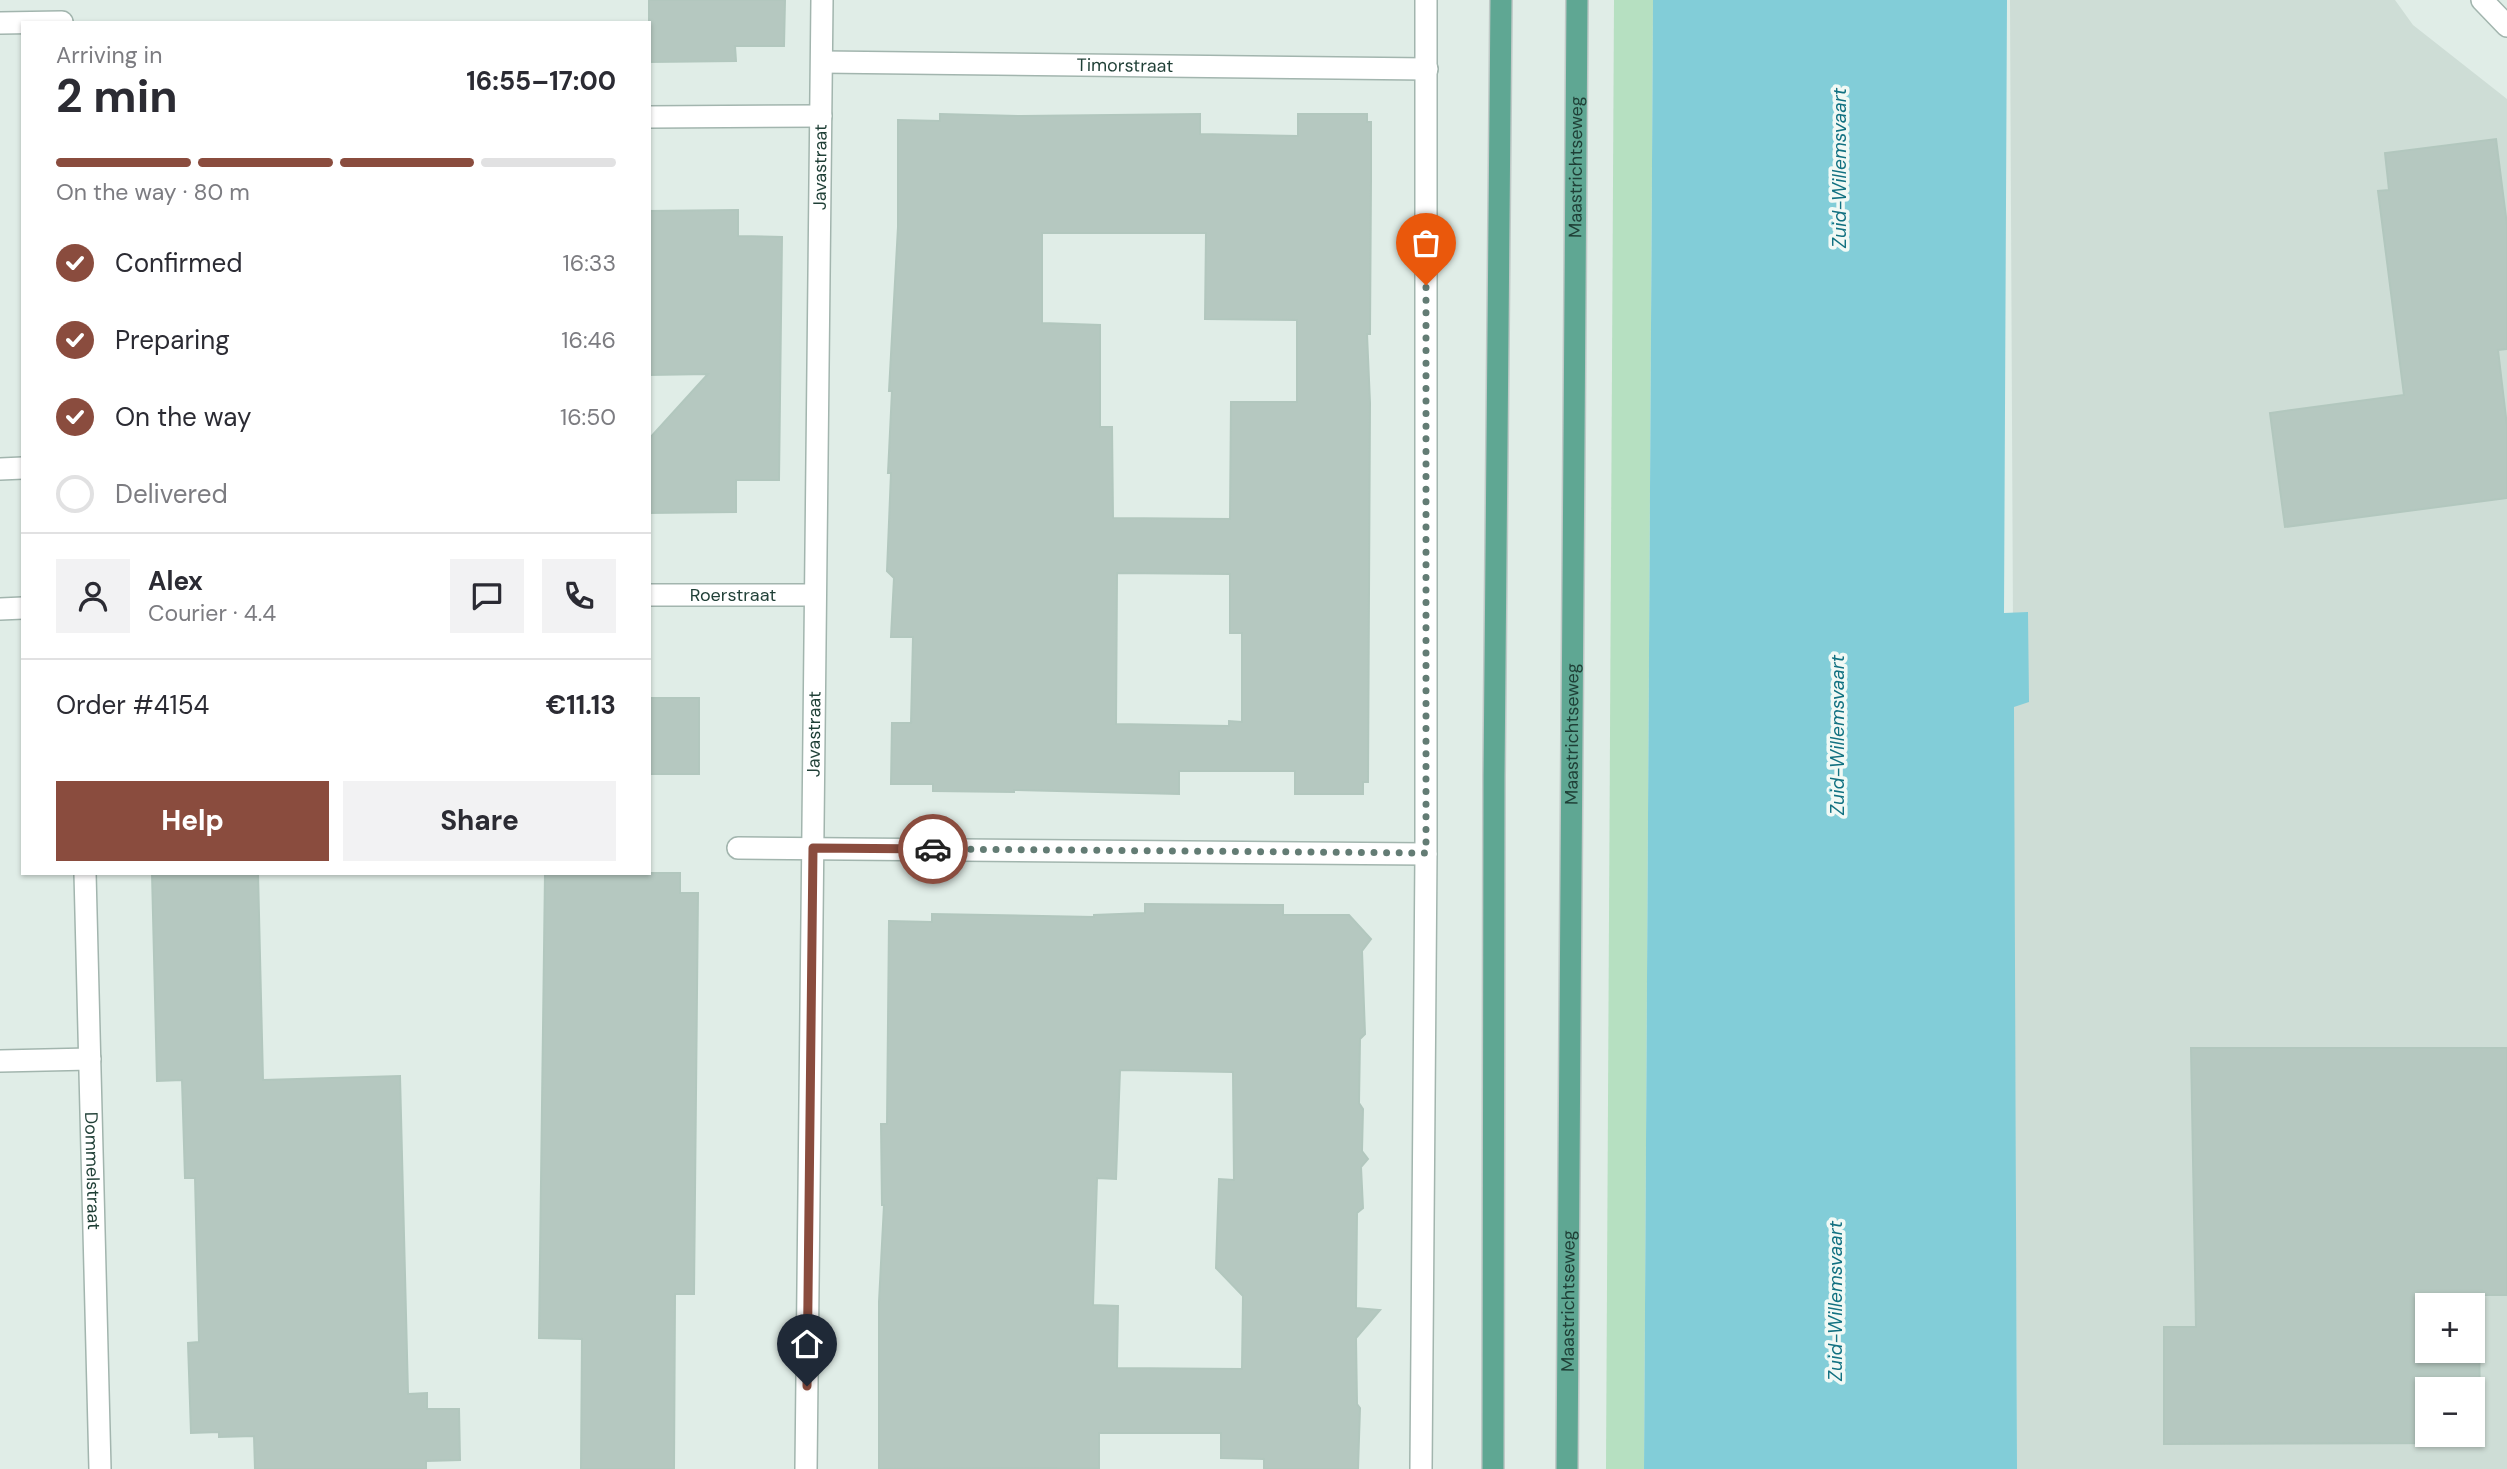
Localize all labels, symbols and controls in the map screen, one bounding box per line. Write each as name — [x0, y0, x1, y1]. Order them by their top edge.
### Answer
text: Arriving in — [56, 40, 162, 70]
street label: Timorstraat — [1077, 53, 1173, 78]
text: 16:55–17:00 — [466, 64, 616, 98]
text: 2 min — [56, 66, 178, 126]
water label: Zuid-Willemsvaart — [1827, 87, 1852, 248]
street label: Maastrichtseweg — [1563, 96, 1588, 238]
street label: Javastraat — [808, 124, 833, 210]
text: On the way · 80 m — [56, 177, 250, 207]
pin — [1396, 213, 1456, 285]
icon: bag — [1407, 224, 1445, 262]
icon: check — [56, 244, 94, 282]
text: Confirmed — [115, 246, 242, 280]
text: 16:33 — [563, 248, 616, 278]
icon: check — [56, 321, 94, 359]
text: Preparing — [115, 323, 230, 357]
text: 16:46 — [561, 325, 616, 355]
icon: check — [56, 398, 94, 436]
text: On the way — [115, 400, 251, 434]
text: 16:50 — [560, 402, 616, 432]
text: Delivered — [115, 477, 228, 511]
button: person — [56, 559, 130, 633]
button: chat — [450, 559, 524, 633]
button: phone — [542, 559, 616, 633]
text: Alex — [148, 564, 203, 598]
street label: Roerstraat — [690, 583, 776, 607]
text: Courier · 4.4 — [148, 598, 276, 628]
water label: Zuid-Willemsvaart — [1825, 654, 1850, 815]
street label: Maastrichtseweg — [1560, 663, 1584, 805]
text: Order #4154 — [56, 688, 209, 722]
text: €11.13 — [546, 688, 616, 722]
street label: Javastraat — [802, 691, 826, 777]
button: Help — [56, 781, 329, 861]
button: Share — [343, 781, 616, 861]
courier — [898, 814, 968, 884]
icon: car — [914, 830, 952, 868]
street label: Dommelstraat — [79, 1112, 106, 1230]
water label: Zuid-Willemsvaart — [1823, 1220, 1848, 1381]
street label: Maastrichtseweg — [1556, 1230, 1581, 1372]
map controls — [2415, 1293, 2485, 1447]
button: + — [2415, 1293, 2485, 1363]
pin — [777, 1314, 837, 1386]
icon: home — [788, 1325, 826, 1363]
button: − — [2415, 1377, 2485, 1447]

